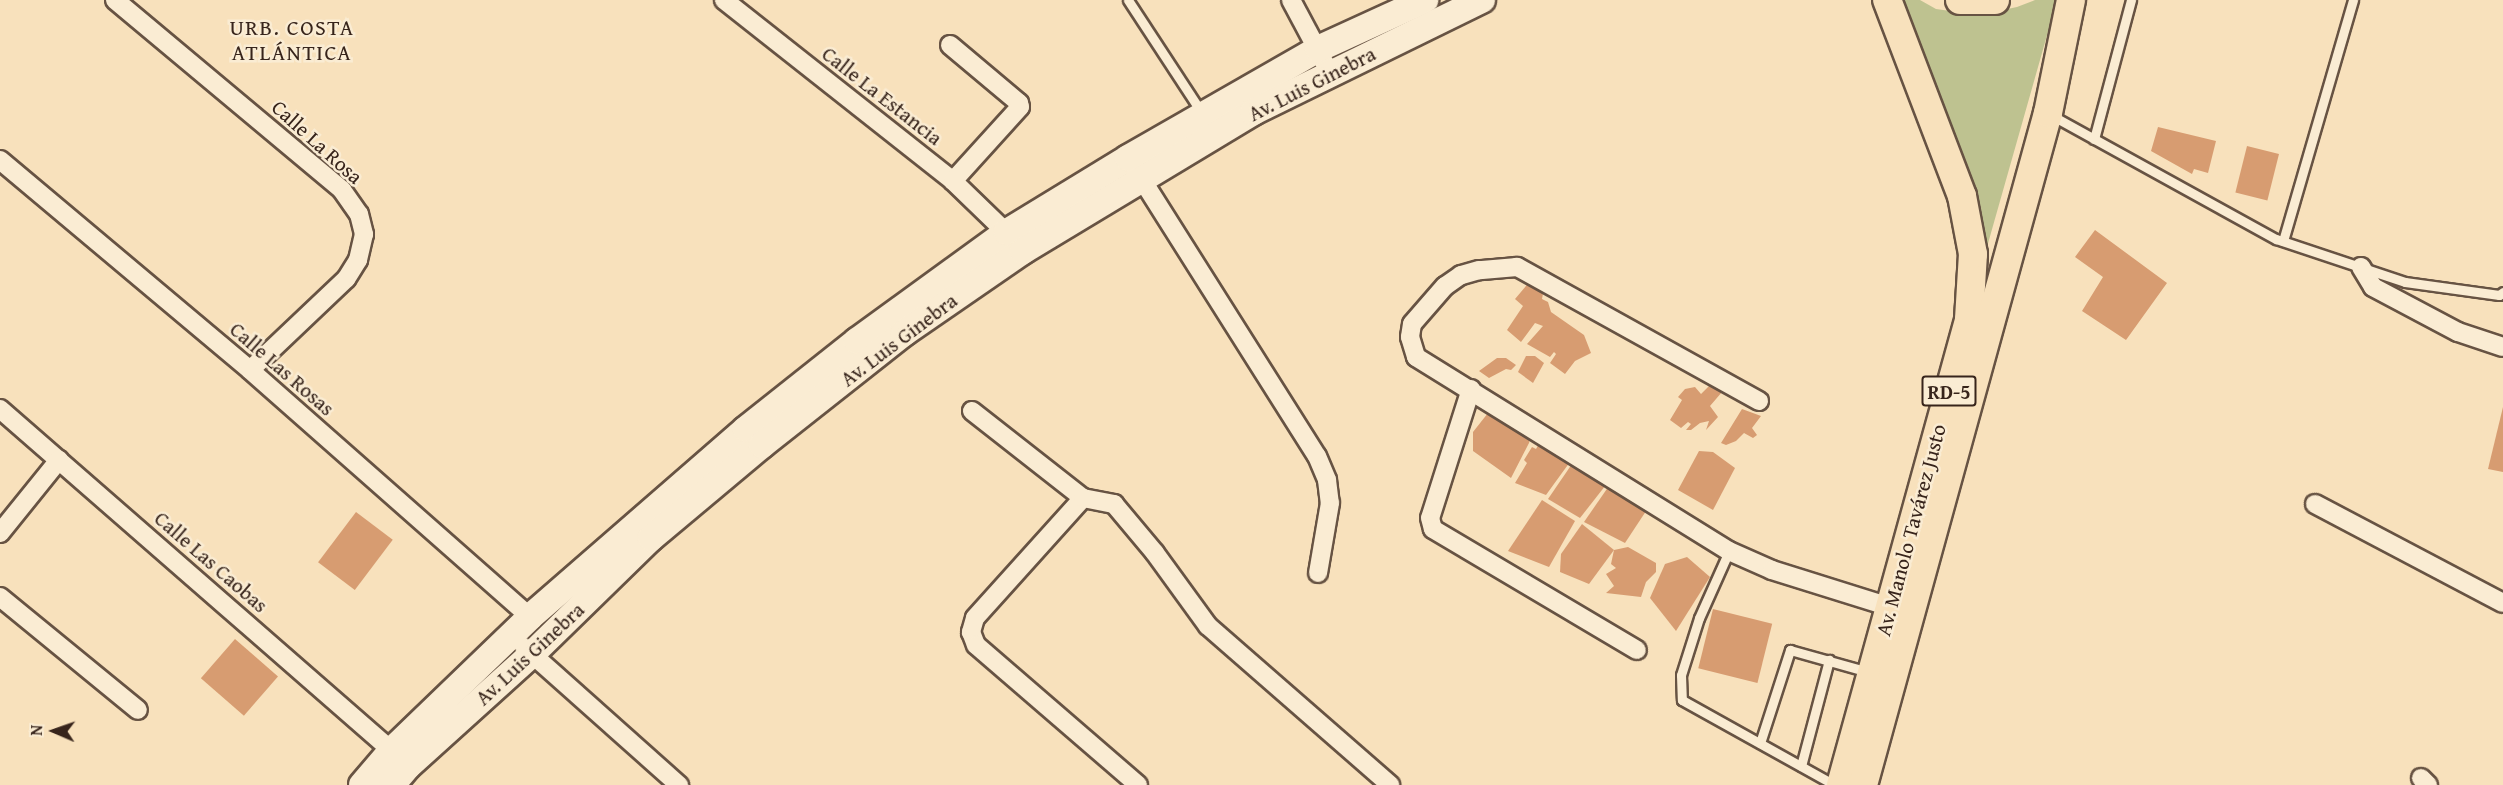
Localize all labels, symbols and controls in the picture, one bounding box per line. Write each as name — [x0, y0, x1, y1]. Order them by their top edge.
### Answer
district label: URB. COSTA ATLÁNTICA — [229, 14, 355, 66]
street label: Calle La Estancia — [817, 41, 947, 151]
street label: Av. Luis Ginebra — [1244, 41, 1380, 127]
street label: Calle La Rosa — [266, 95, 368, 189]
street label: Av. Luis Ginebra — [836, 288, 962, 392]
street label: Calle Las Rosas — [225, 317, 339, 421]
road number: RD-5 — [1920, 374, 1978, 408]
street label: Av. Manolo Tavárez Justo — [1871, 421, 1951, 639]
street label: Calle Las Caobas — [149, 506, 273, 618]
street label: Av. Luis Ginebra — [470, 597, 590, 711]
north arrow — [24, 701, 84, 761]
text: N — [24, 725, 48, 736]

